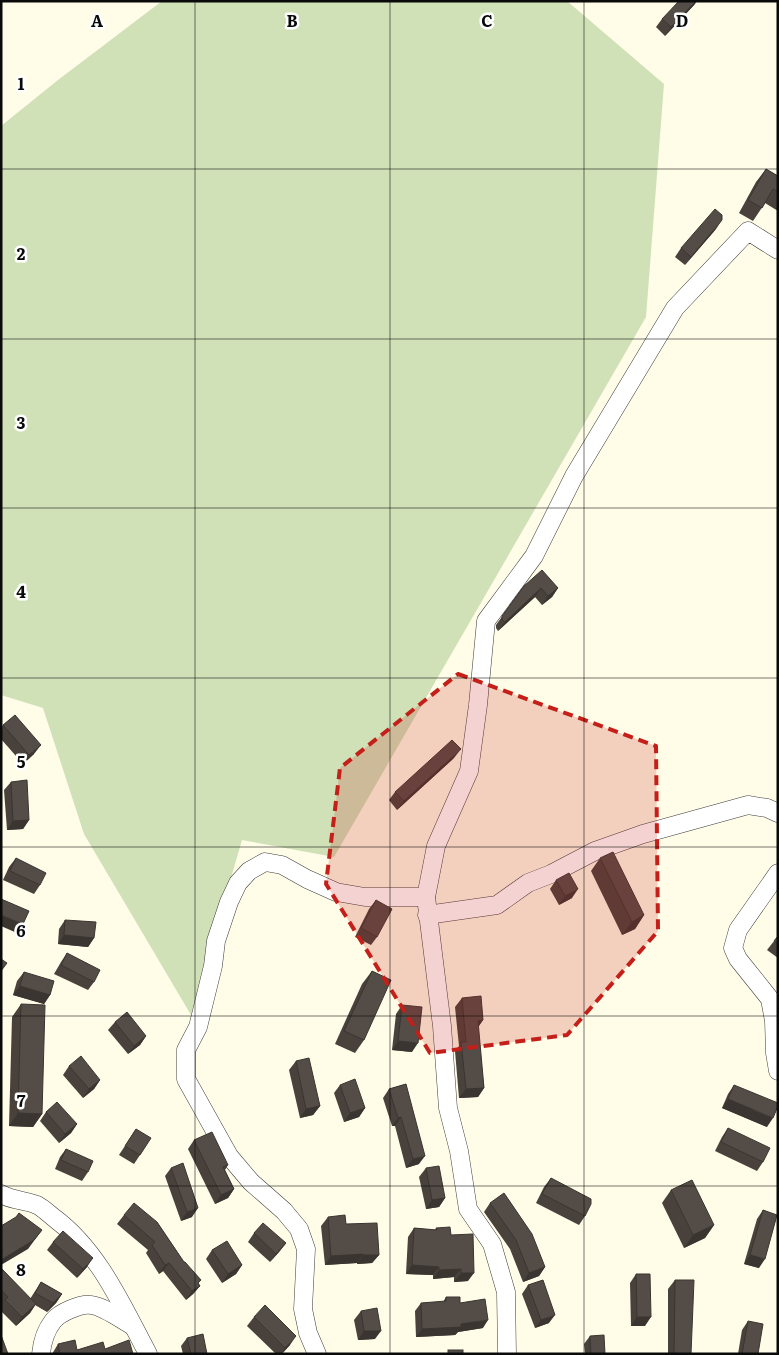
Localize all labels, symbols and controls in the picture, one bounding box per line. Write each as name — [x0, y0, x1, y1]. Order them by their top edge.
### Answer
text: A — [91, 8, 103, 32]
text: B — [286, 8, 298, 32]
text: C — [481, 8, 493, 32]
text: D — [676, 8, 688, 32]
text: 1 — [18, 71, 25, 95]
text: 2 — [17, 241, 26, 265]
text: 3 — [17, 410, 26, 434]
text: 4 — [16, 579, 26, 603]
text: 5 — [17, 749, 26, 773]
text: 6 — [16, 918, 26, 942]
text: 7 — [17, 1088, 26, 1112]
text: 8 — [16, 1257, 26, 1281]

